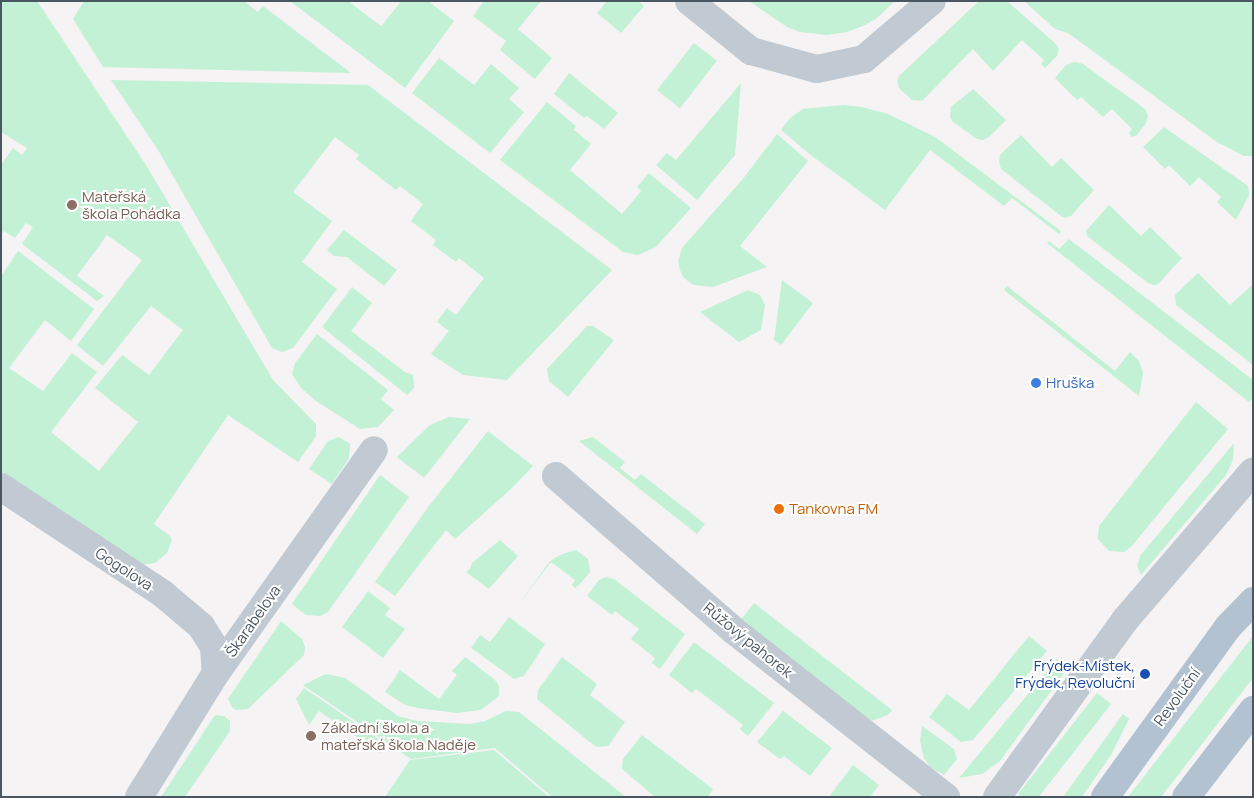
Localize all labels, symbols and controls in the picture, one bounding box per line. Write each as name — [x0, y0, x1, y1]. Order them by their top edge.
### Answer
place label: Mateřská škola Pohádka — [82, 187, 181, 222]
marker: Mateřská škola Pohádka — [66, 199, 78, 211]
place label: Hruška — [1046, 374, 1094, 392]
marker: Hruška — [1030, 377, 1042, 389]
place label: Tankovna FM — [789, 500, 878, 518]
marker: Tankovna FM — [773, 503, 785, 515]
street label: Gogolova — [92, 544, 156, 594]
street label: Škarabelova — [222, 582, 284, 660]
street label: Růžový pahorek — [700, 599, 796, 681]
place label: Frýdek-Místek, Frýdek, Revoluční — [1015, 656, 1135, 691]
street label: Revoluční — [1150, 665, 1204, 729]
marker: Frýdek-Místek, Frýdek, Revoluční — [1139, 668, 1151, 680]
place label: Základní škola a mateřská škola Naděje — [321, 718, 476, 753]
marker: Základní škola a mateřská škola Naděje — [305, 730, 317, 742]

